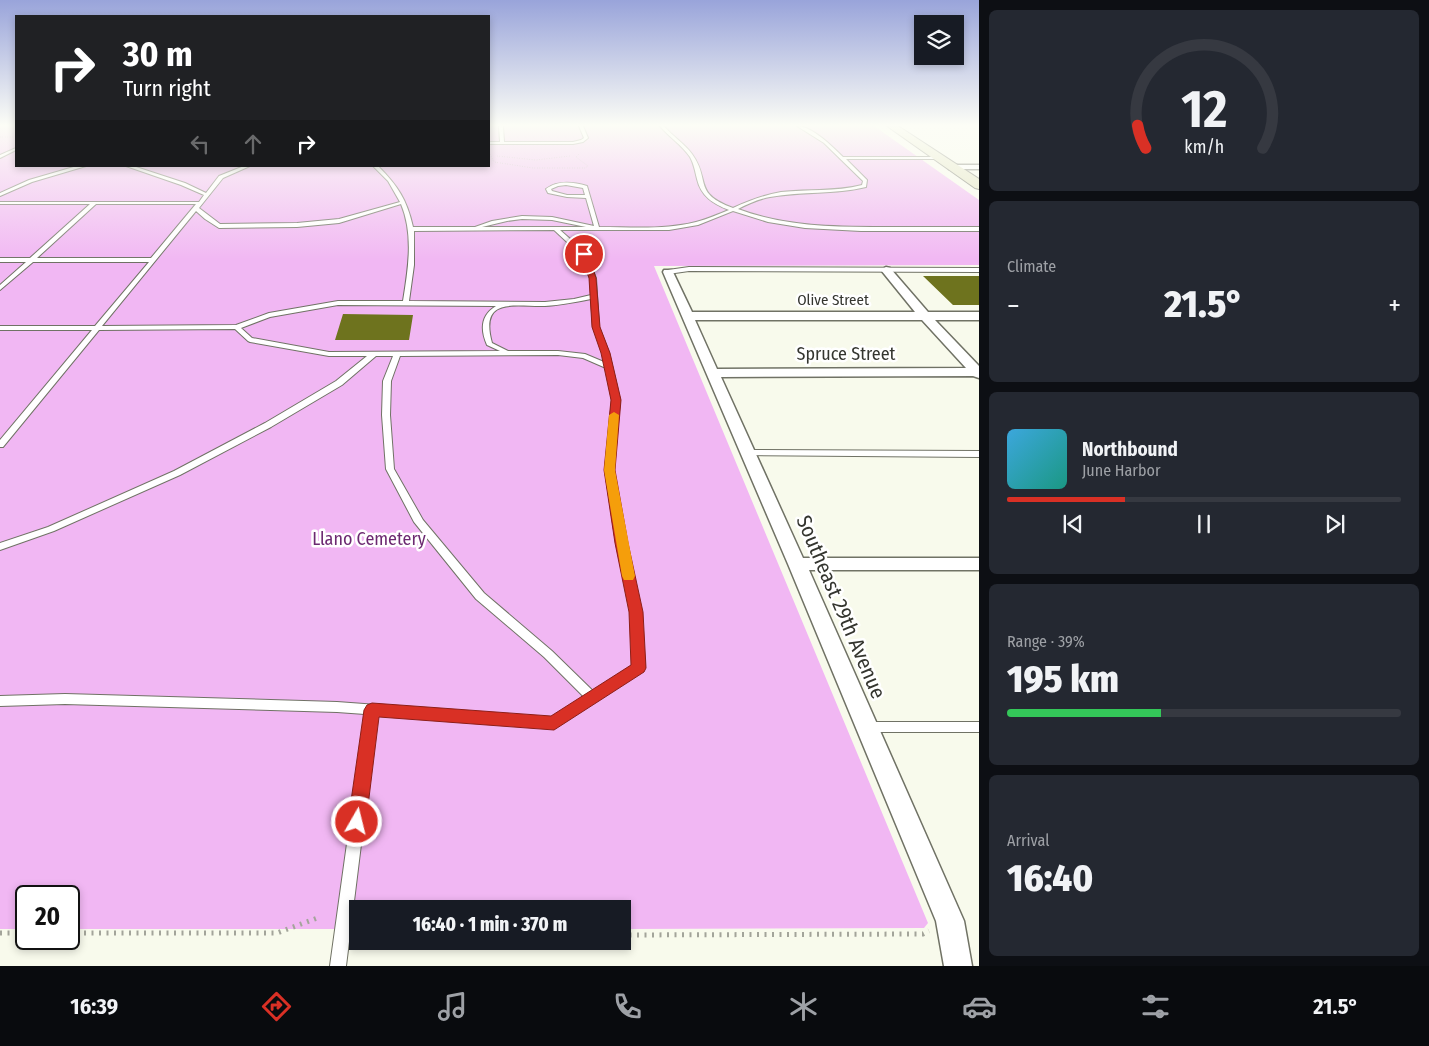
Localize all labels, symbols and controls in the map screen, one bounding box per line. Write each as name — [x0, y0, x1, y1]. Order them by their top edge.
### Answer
map controls — [914, 15, 964, 65]
button: layers — [914, 15, 964, 65]
text: 30 m — [123, 33, 193, 75]
icon: right — [40, 35, 105, 100]
text: Turn right — [123, 75, 211, 102]
text: 12 — [1181, 78, 1227, 141]
icon: left — [186, 130, 214, 158]
icon: ahead — [239, 130, 267, 158]
icon: right — [292, 130, 320, 158]
text: km/h — [1184, 136, 1224, 158]
pin — [563, 233, 605, 275]
icon: arrive — [570, 240, 598, 268]
text: Climate — [1007, 257, 1056, 276]
text: 21.5° — [1164, 281, 1244, 327]
text: − — [1007, 289, 1020, 322]
text: + — [1388, 289, 1401, 322]
street label: Olive Street — [797, 291, 869, 309]
street label: Spruce Street — [797, 343, 896, 365]
text: Northbound — [1082, 438, 1178, 461]
text: June Harbor — [1082, 461, 1160, 480]
icon: previous — [1059, 510, 1087, 538]
icon: pause — [1190, 510, 1218, 538]
icon: next — [1321, 510, 1349, 538]
street label: Southeast 29th Avenue — [791, 511, 891, 703]
park label: Llano Cemetery — [312, 528, 426, 550]
text: Range · 39% — [1007, 632, 1085, 651]
text: 195 km — [1007, 656, 1119, 702]
position arrow — [330, 795, 382, 847]
text: Arrival — [1007, 831, 1049, 850]
text: 16:40 — [1007, 855, 1093, 901]
speed limit sign: 20 — [15, 885, 80, 950]
text: 16:40 · 1 min · 370 m — [413, 913, 567, 936]
icon: directions — [259, 989, 294, 1024]
icon: music — [435, 989, 470, 1024]
icon: phone — [610, 989, 645, 1024]
icon: climate — [786, 989, 821, 1024]
icon: car — [962, 989, 997, 1024]
icon: filters — [1138, 989, 1173, 1024]
text: 16:39 — [70, 993, 118, 1020]
text: 21.5° — [1313, 993, 1359, 1020]

